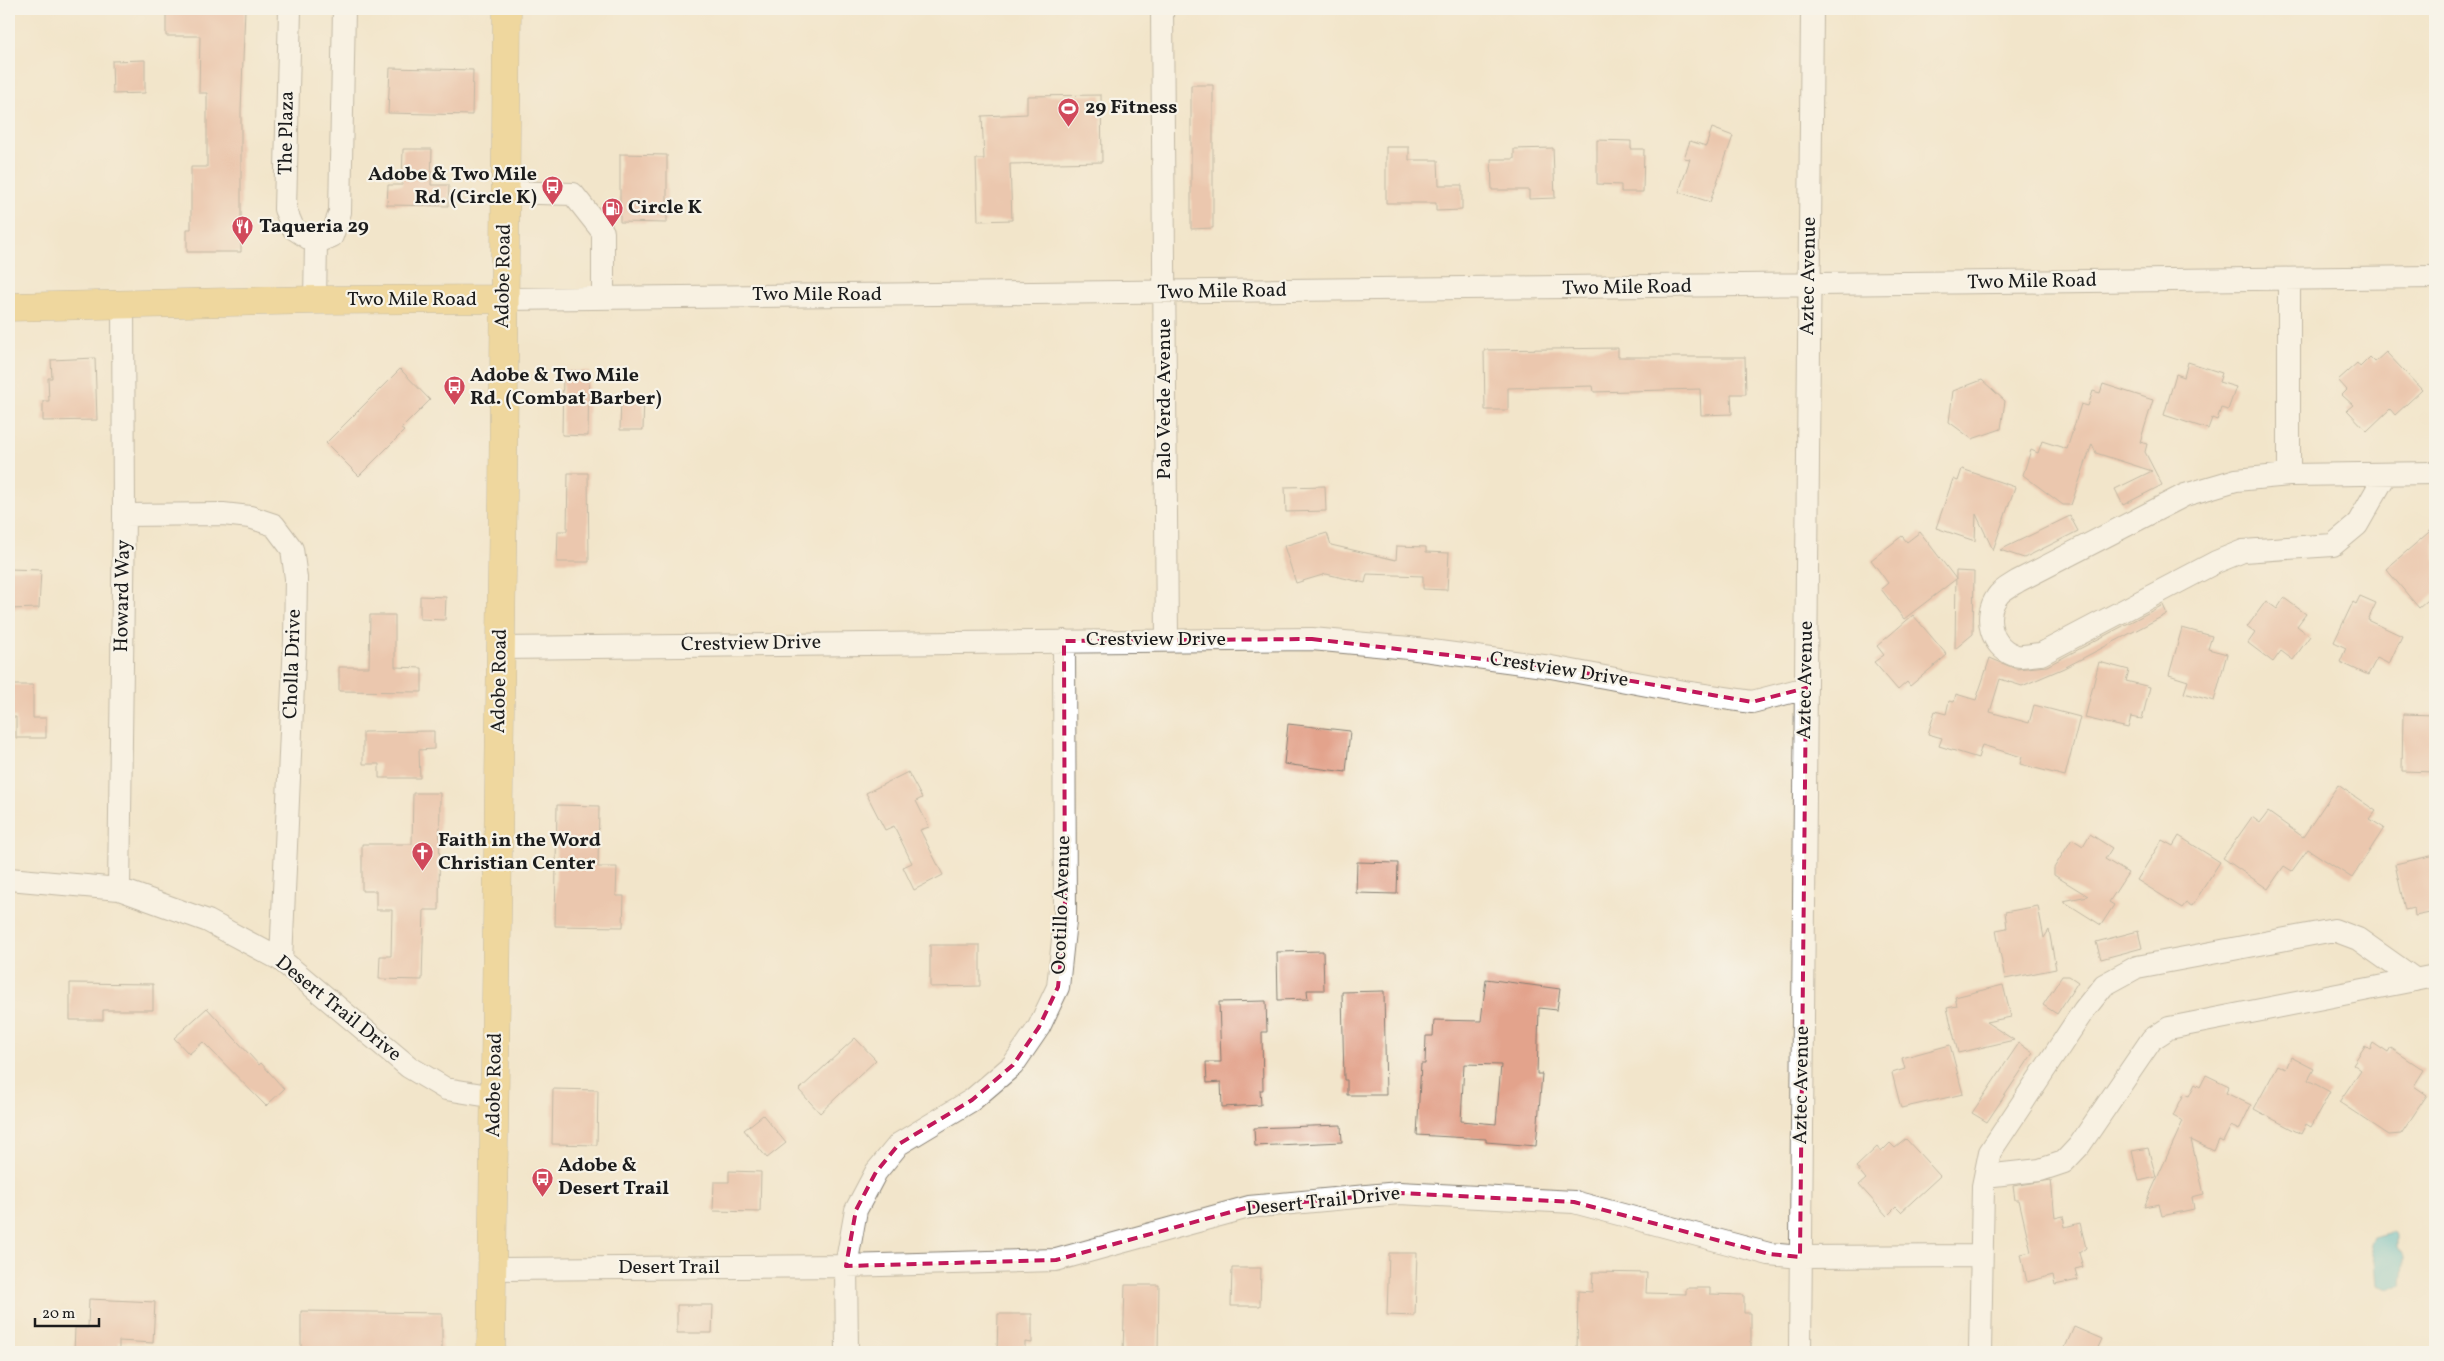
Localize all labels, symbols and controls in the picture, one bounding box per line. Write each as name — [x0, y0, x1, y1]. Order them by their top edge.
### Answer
street label: The Plaza — [272, 91, 302, 175]
place label: 29 Fitness — [1085, 94, 1178, 122]
sports icon: 29 Fitness — [1057, 96, 1081, 127]
place label: Adobe & Two Mile Rd. (Circle K) — [368, 161, 537, 212]
bus stop icon: Adobe & Two Mile Rd. (Circle K) — [541, 174, 565, 205]
place label: Circle K — [628, 194, 703, 222]
fuel station icon: Circle K — [600, 196, 624, 227]
place label: Taqueria 29 — [259, 213, 369, 241]
restaurant icon: Taqueria 29 — [231, 215, 255, 246]
street label: Aztec Avenue — [1794, 216, 1824, 336]
street label: Adobe Road — [489, 223, 519, 329]
street label: Two Mile Road — [1967, 267, 2097, 297]
street label: Two Mile Road — [1562, 273, 1692, 303]
street label: Two Mile Road — [1157, 277, 1287, 307]
street label: Two Mile Road — [752, 281, 882, 309]
street label: Two Mile Road — [347, 286, 477, 314]
street label: Palo Verde Avenue — [1151, 318, 1179, 480]
place label: Adobe & Two Mile Rd. (Combat Barber) — [470, 362, 662, 413]
bus stop icon: Adobe & Two Mile Rd. (Combat Barber) — [442, 375, 466, 406]
street label: Howard Way — [108, 539, 138, 653]
street label: Cholla Drive — [277, 608, 309, 720]
street label: Aztec Avenue — [1791, 620, 1821, 740]
street label: Crestview Drive — [1086, 626, 1226, 654]
street label: Adobe Road — [485, 628, 515, 734]
street label: Crestview Drive — [681, 629, 821, 659]
street label: Crestview Drive — [1488, 645, 1630, 695]
place label: Faith in the Word Christian Center — [438, 827, 601, 878]
street label: Ocotillo Avenue — [1046, 835, 1078, 975]
church icon: Faith in the Word Christian Center — [410, 841, 434, 872]
street label: Desert Trail Drive — [269, 949, 407, 1069]
street label: Aztec Avenue — [1787, 1025, 1817, 1145]
street label: Adobe Road — [480, 1032, 510, 1138]
place label: Adobe & Desert Trail — [558, 1152, 669, 1203]
bus stop icon: Adobe & Desert Trail — [530, 1166, 554, 1197]
street label: Desert Trail Drive — [1244, 1180, 1402, 1224]
street label: Desert Trail — [618, 1254, 720, 1282]
scale bar — [35, 1296, 99, 1328]
text: 20 m — [42, 1304, 75, 1325]

